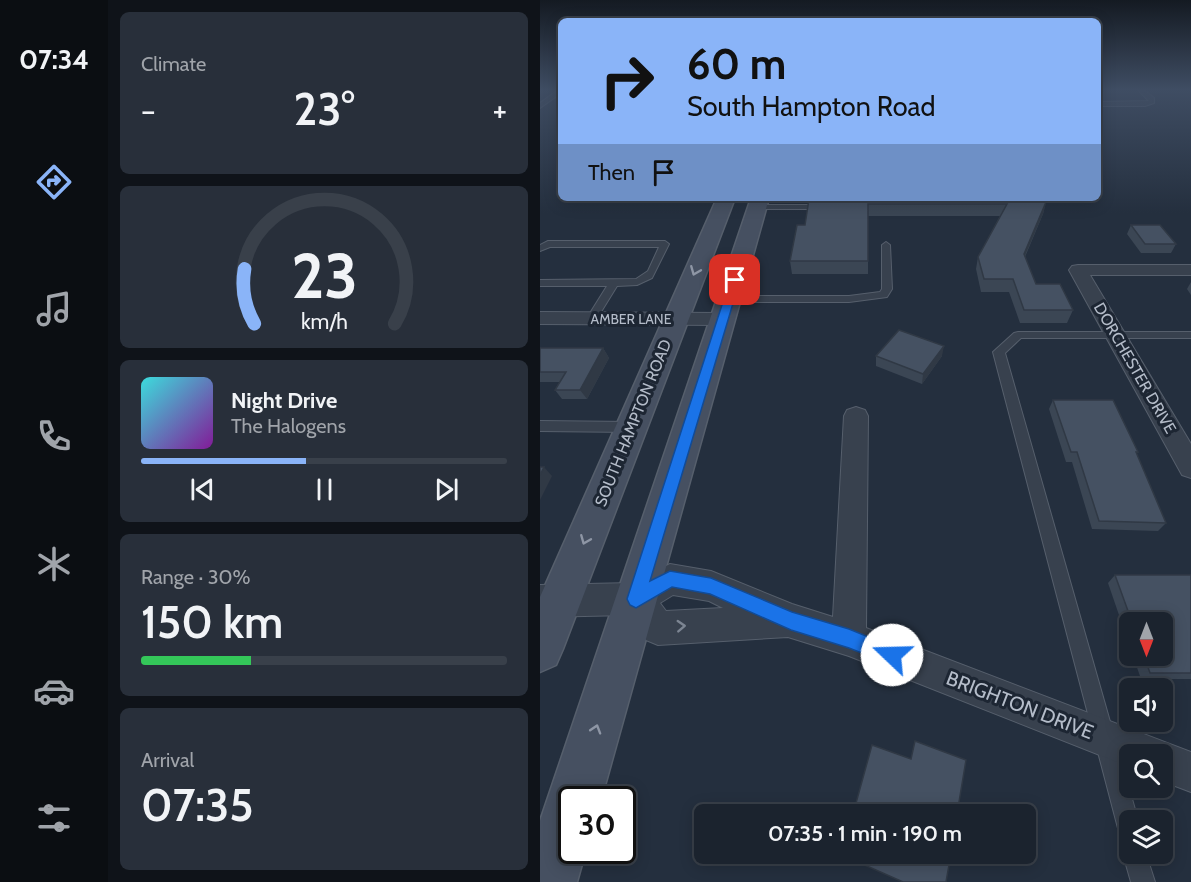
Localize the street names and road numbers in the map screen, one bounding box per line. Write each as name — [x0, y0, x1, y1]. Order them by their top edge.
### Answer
street label: DORCHESTER DRIVE — [1090, 299, 1180, 437]
street label: AMBER LANE — [591, 310, 672, 328]
street label: SOUTH HAMPTON ROAD — [591, 337, 675, 509]
street label: BRIGHTON DRIVE — [943, 666, 1097, 744]

